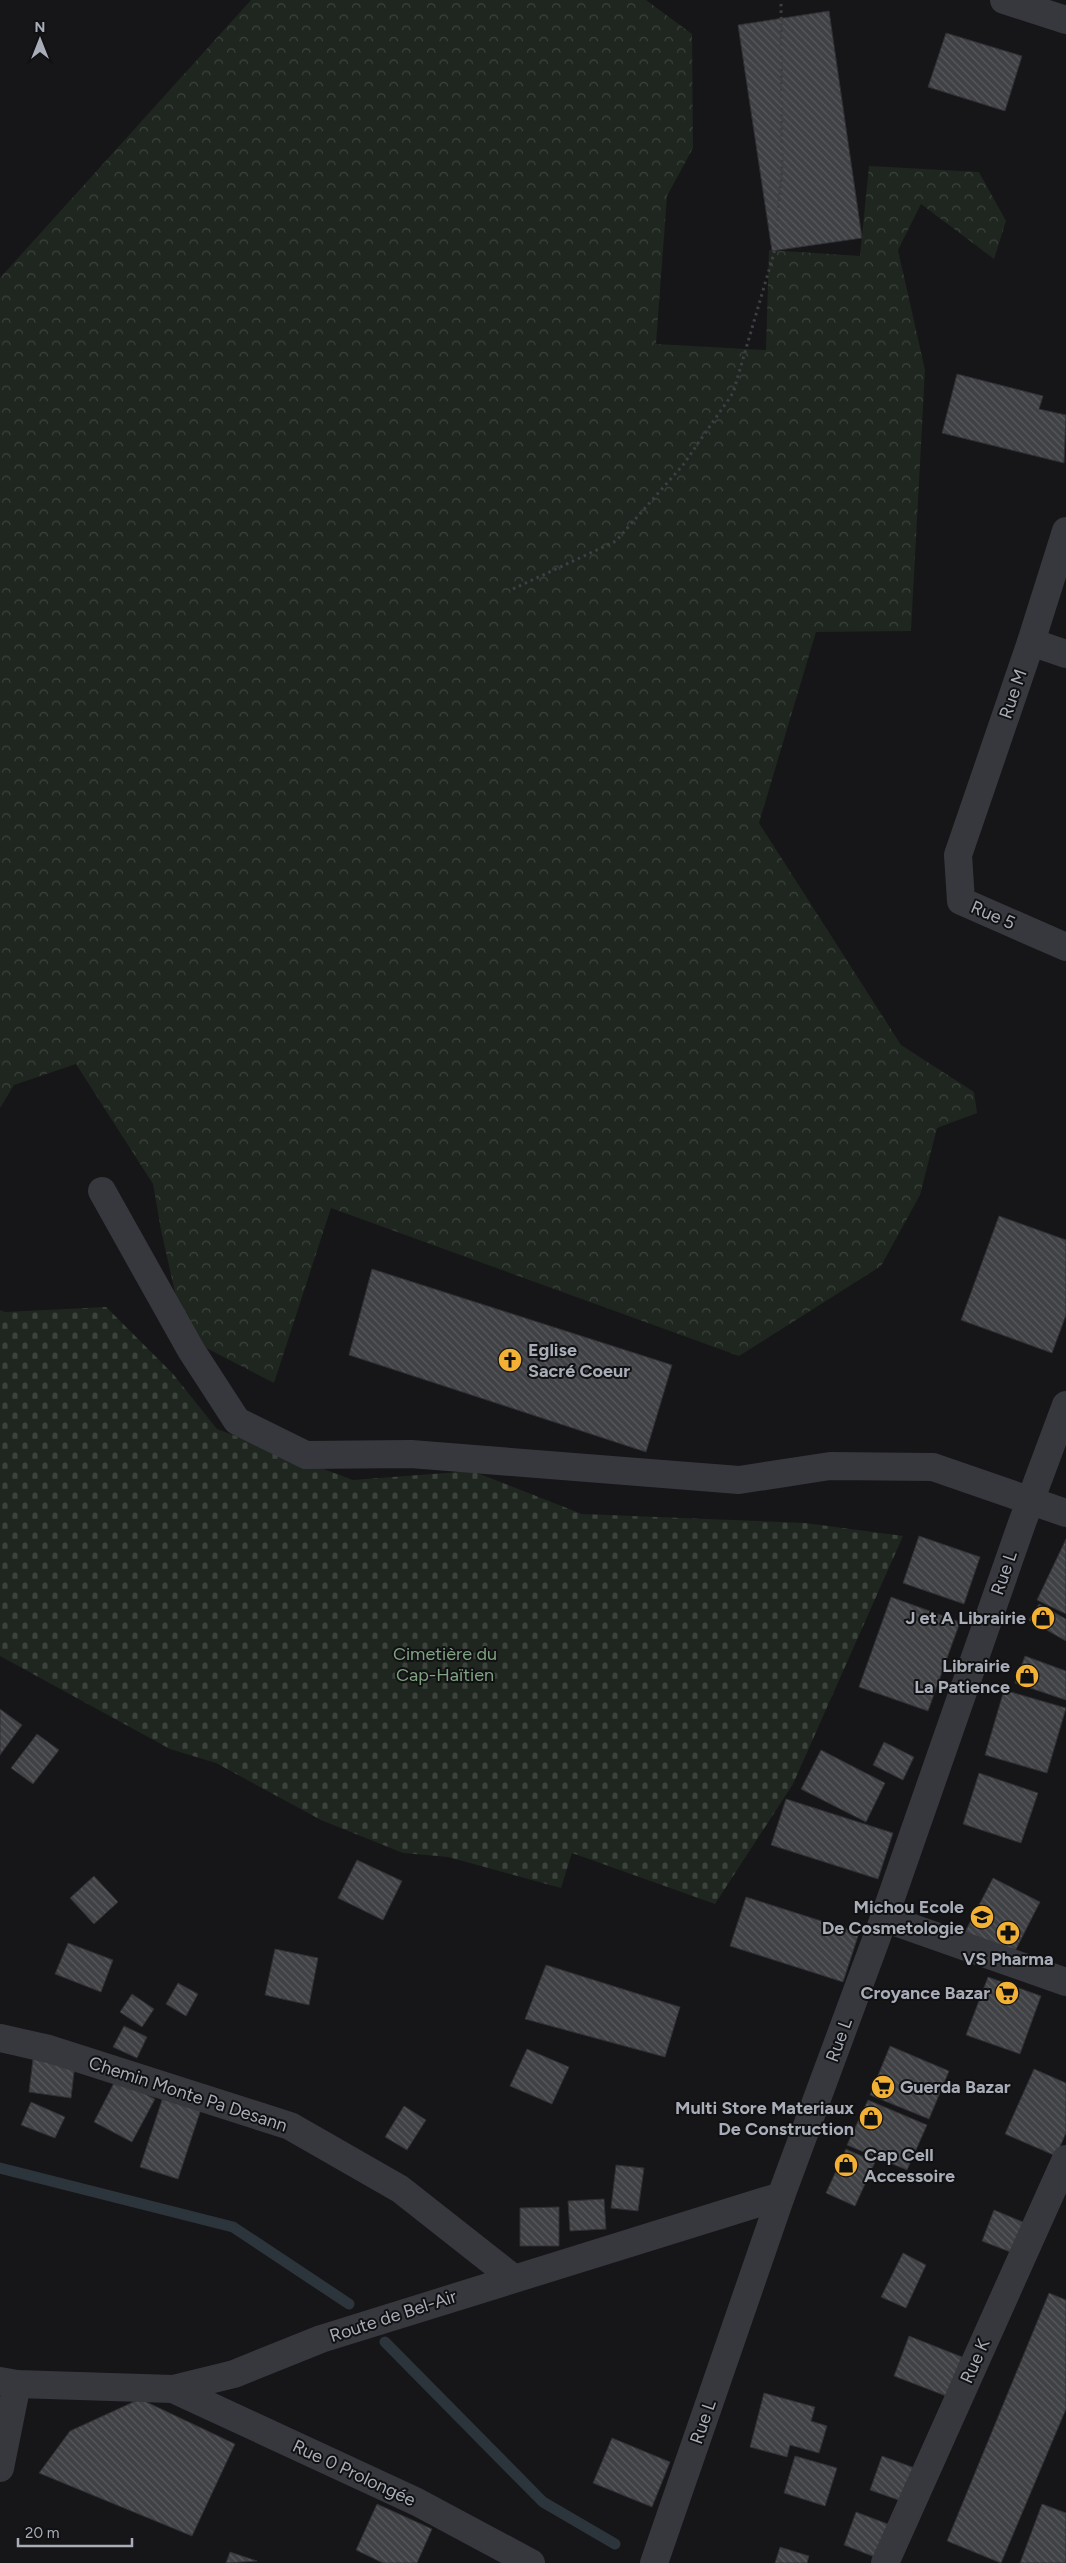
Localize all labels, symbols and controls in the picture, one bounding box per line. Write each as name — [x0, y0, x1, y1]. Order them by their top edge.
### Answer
north arrow — [15, 15, 65, 65]
text: N — [35, 19, 45, 36]
street label: Rue M — [994, 666, 1032, 722]
street label: Rue 5 — [968, 896, 1018, 934]
place label: Eglise Sacré Coeur — [528, 1339, 630, 1382]
church icon: Eglise Sacré Coeur — [497, 1347, 523, 1373]
street label: Rue L — [986, 1548, 1022, 1598]
shop icon: J et A Librairie — [1030, 1605, 1056, 1631]
place label: J et A Librairie — [905, 1607, 1026, 1629]
park label: Cimetière du Cap-Haïtien — [393, 1643, 497, 1686]
place label: Librairie La Patience — [914, 1655, 1010, 1698]
shop icon: Librairie La Patience — [1014, 1663, 1040, 1689]
place label: Michou Ecole De Cosmetologie — [822, 1896, 964, 1939]
school or university icon: Michou Ecole De Cosmetologie — [969, 1904, 995, 1930]
pharmacy icon: VS Pharma — [995, 1920, 1021, 1946]
place label: VS Pharma — [962, 1948, 1054, 1970]
supermarket icon: Croyance Bazar — [994, 1980, 1020, 2006]
place label: Croyance Bazar — [860, 1982, 990, 2004]
street label: Rue L — [821, 2015, 857, 2065]
street label: Chemin Monte Pa Desann — [86, 2052, 290, 2136]
supermarket icon: Guerda Bazar — [870, 2074, 896, 2100]
place label: Guerda Bazar — [900, 2076, 1011, 2098]
place label: Multi Store Materiaux De Construction — [675, 2097, 854, 2140]
shop icon: Multi Store Materiaux De Construction — [858, 2105, 884, 2131]
place label: Cap Cell Accessoire — [864, 2144, 955, 2187]
shop icon: Cap Cell Accessoire — [833, 2152, 859, 2178]
street label: Route de Bel-Air — [327, 2285, 459, 2347]
street label: Rue K — [955, 2335, 995, 2387]
street label: Rue L — [685, 2397, 721, 2447]
street label: Rue 0 Prolongée — [289, 2435, 419, 2511]
scale bar — [18, 2516, 131, 2548]
text: 20 m — [25, 2524, 59, 2542]

